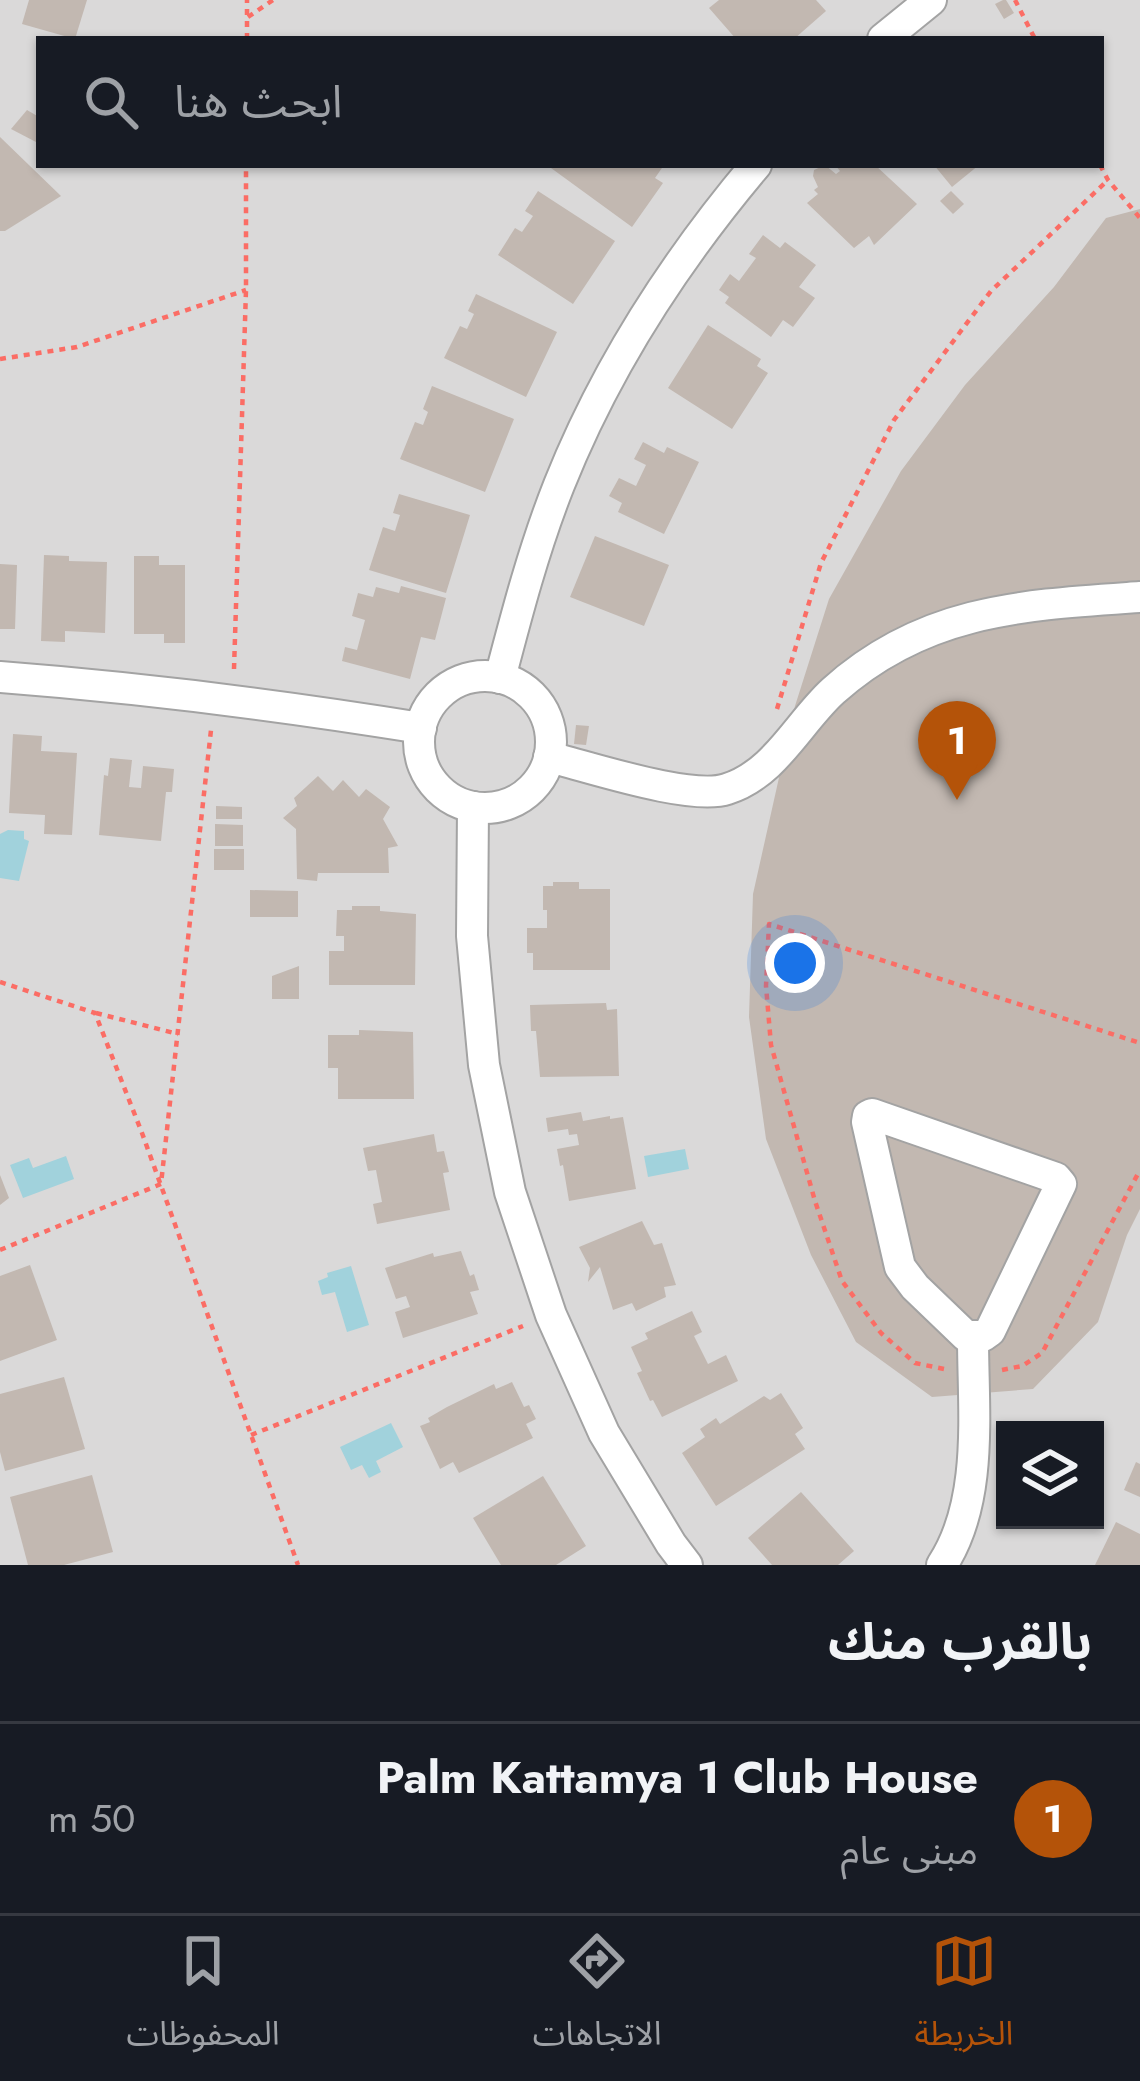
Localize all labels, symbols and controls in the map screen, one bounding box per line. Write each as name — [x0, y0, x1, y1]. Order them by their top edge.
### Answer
search box — [36, 36, 1104, 168]
icon: search — [78, 69, 144, 135]
text: ابحث هنا — [174, 69, 343, 134]
pin: 1 — [918, 701, 996, 800]
your location — [765, 933, 825, 993]
map controls — [996, 1421, 1104, 1529]
button: layers — [996, 1421, 1104, 1529]
text: بالقرب منك — [828, 1604, 1092, 1678]
text: Palm Kattamya 1 Club House — [377, 1745, 978, 1810]
text: 50 m — [48, 1790, 136, 1847]
text: 1 — [1043, 1790, 1063, 1847]
text: مبنى عام — [841, 1822, 978, 1879]
tab: المحفوظات — [127, 1928, 280, 2069]
tab: الاتجاهات — [533, 1928, 662, 2069]
tab: الخريطة — [915, 1928, 1013, 2069]

